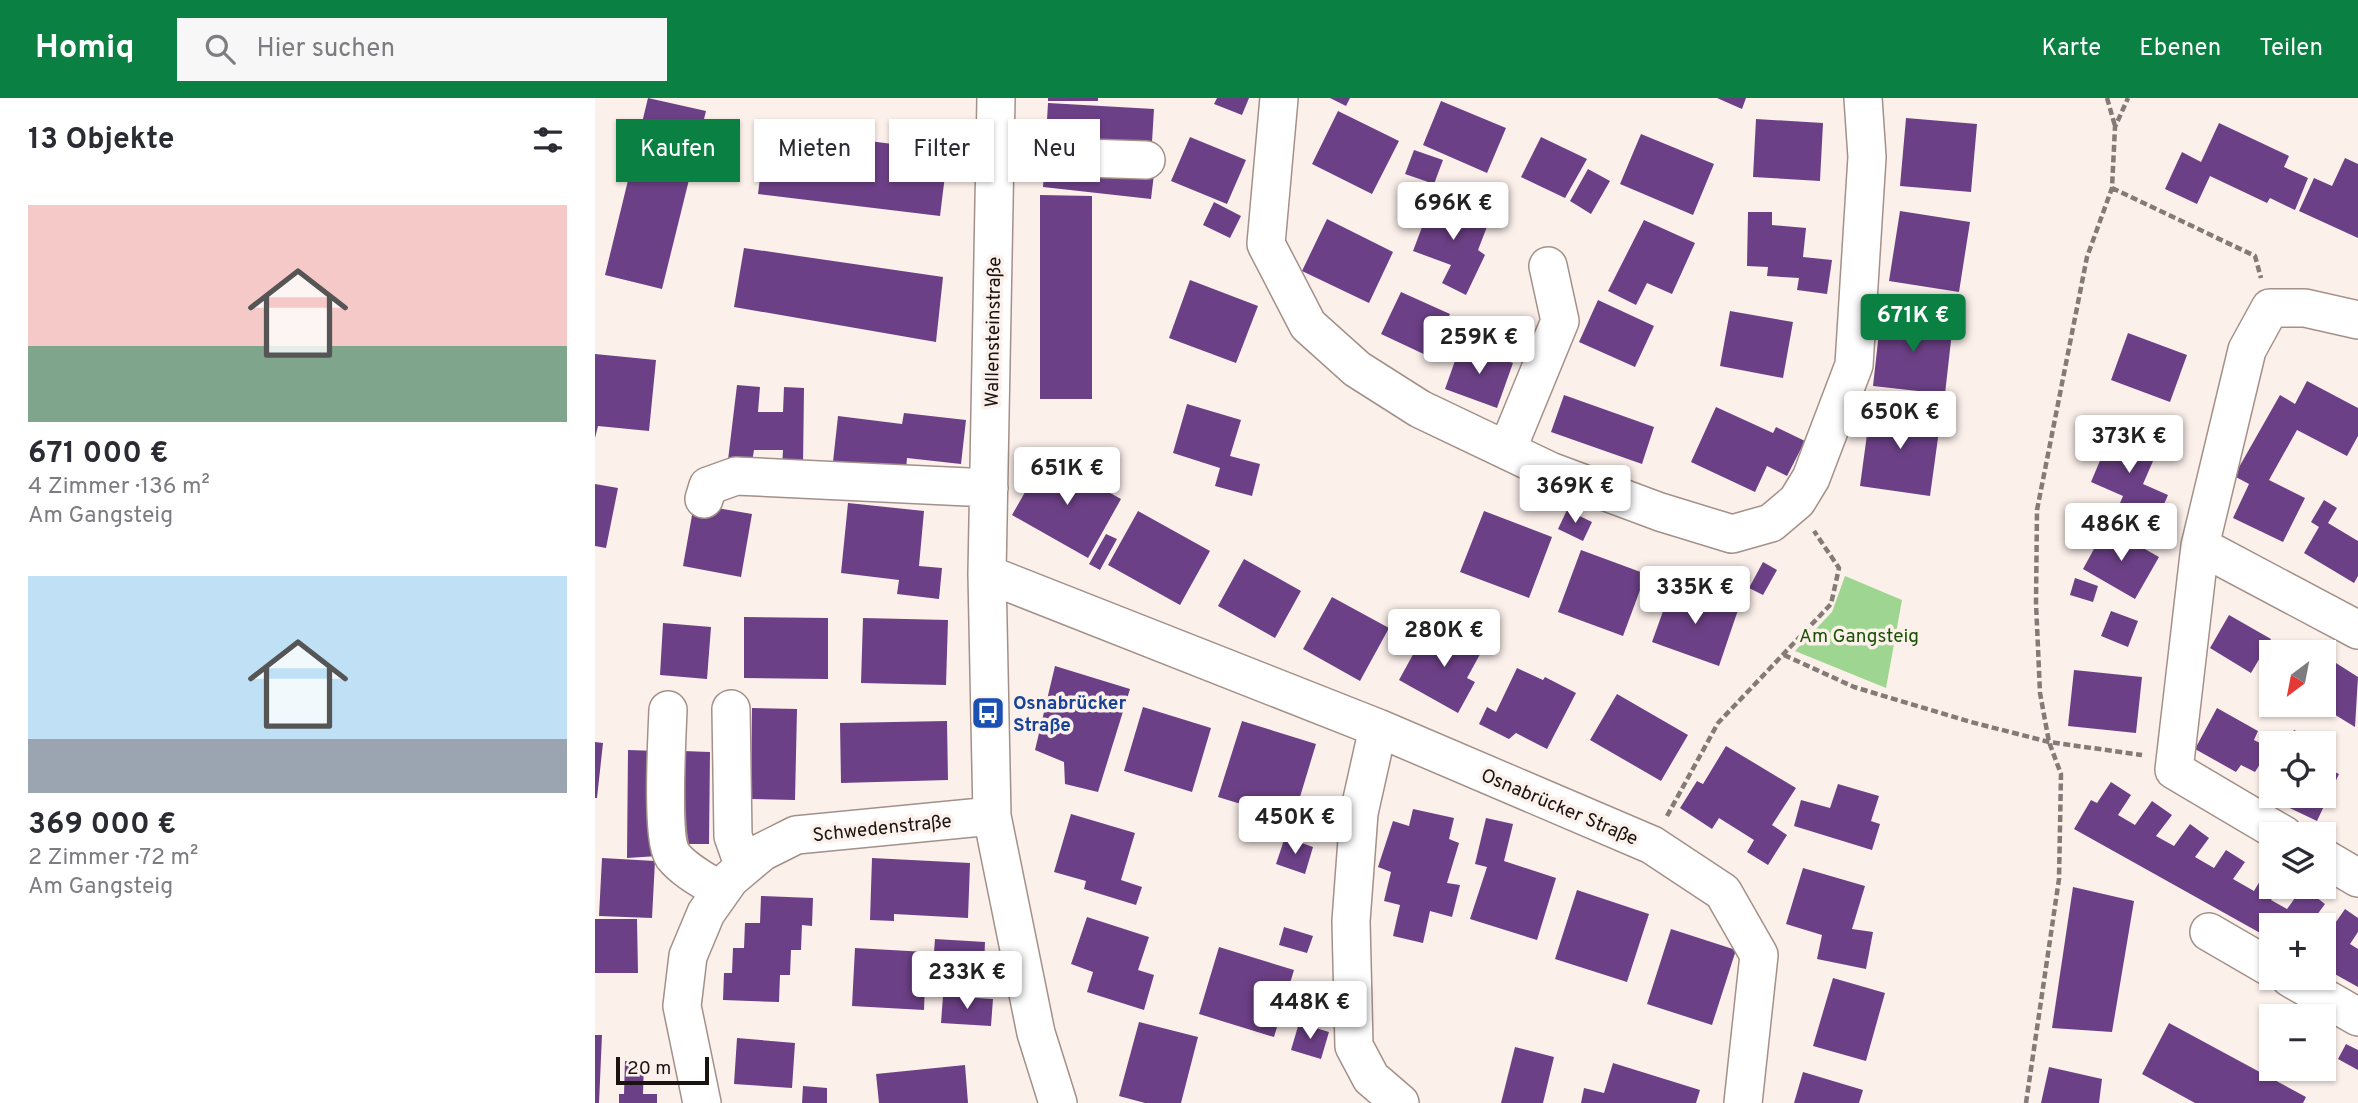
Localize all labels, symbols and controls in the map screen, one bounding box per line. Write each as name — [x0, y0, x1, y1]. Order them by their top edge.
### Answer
search box — [177, 18, 667, 81]
text: Homiq — [35, 28, 135, 70]
icon: search — [201, 30, 239, 68]
text: Hier suchen — [257, 33, 395, 66]
text: Karte — [2041, 34, 2101, 64]
text: Ebenen — [2139, 34, 2221, 64]
text: Teilen — [2259, 34, 2323, 64]
chip: Kaufen — [616, 119, 740, 182]
chip: Mieten — [754, 119, 875, 182]
chip: Filter — [889, 119, 994, 182]
chip: Neu — [1008, 119, 1100, 182]
icon: filters — [529, 121, 567, 159]
text: 13 Objekte — [28, 122, 175, 159]
pin: 696K € — [1396, 183, 1510, 242]
text: 696K € — [1413, 190, 1493, 219]
icon: home — [235, 250, 361, 376]
street label: Wallensteinstraße — [981, 256, 1007, 408]
pin: 671K € — [1856, 294, 1970, 354]
text: 671K € — [1877, 302, 1949, 331]
pin: 259K € — [1422, 316, 1536, 376]
text: 259K € — [1440, 324, 1518, 353]
pin: 650K € — [1843, 392, 1957, 451]
text: 650K € — [1860, 399, 1940, 428]
pin: 373K € — [2072, 416, 2186, 475]
text: 373K € — [2091, 423, 2167, 452]
text: 671 000 € — [28, 436, 169, 473]
pin: 651K € — [1010, 448, 1124, 507]
text: 651K € — [1030, 455, 1104, 484]
pin: 369K € — [1518, 466, 1632, 525]
text: 4 Zimmer · 136 m² — [28, 473, 210, 502]
text: 369K € — [1536, 473, 1614, 502]
text: Am Gangsteig — [28, 502, 173, 531]
pin: 486K € — [2064, 504, 2178, 563]
text: 486K € — [2081, 511, 2161, 540]
pin: 335K € — [1638, 566, 1752, 626]
text: 335K € — [1656, 574, 1734, 603]
pin: 280K € — [1387, 610, 1501, 669]
text: 280K € — [1404, 617, 1484, 646]
icon: home — [235, 621, 361, 747]
park label: Am Gangsteig — [1799, 625, 1919, 649]
north arrow — [2259, 640, 2336, 718]
map controls — [2259, 640, 2336, 1081]
place label: Osnabrücker Straße — [1013, 692, 1126, 738]
bus stop icon: Osnabrücker Straße — [969, 694, 1007, 732]
button: locate — [2259, 731, 2336, 808]
street label: Osnabrücker Straße — [1477, 764, 1641, 852]
pin: 450K € — [1238, 796, 1352, 856]
text: 450K € — [1255, 804, 1335, 833]
text: 369 000 € — [28, 807, 176, 844]
street label: Schwedenstraße — [812, 810, 953, 848]
button: layers — [2259, 822, 2336, 899]
text: 2 Zimmer · 72 m² — [28, 844, 198, 873]
text: Am Gangsteig — [28, 873, 173, 902]
button: + — [2259, 913, 2336, 990]
pin: 233K € — [910, 951, 1024, 1011]
text: 233K € — [928, 959, 1006, 988]
pin: 448K € — [1253, 982, 1367, 1041]
text: 448K € — [1270, 989, 1350, 1018]
button: − — [2259, 1004, 2336, 1081]
scale bar — [616, 1054, 709, 1086]
text: 20 m — [627, 1057, 671, 1081]

